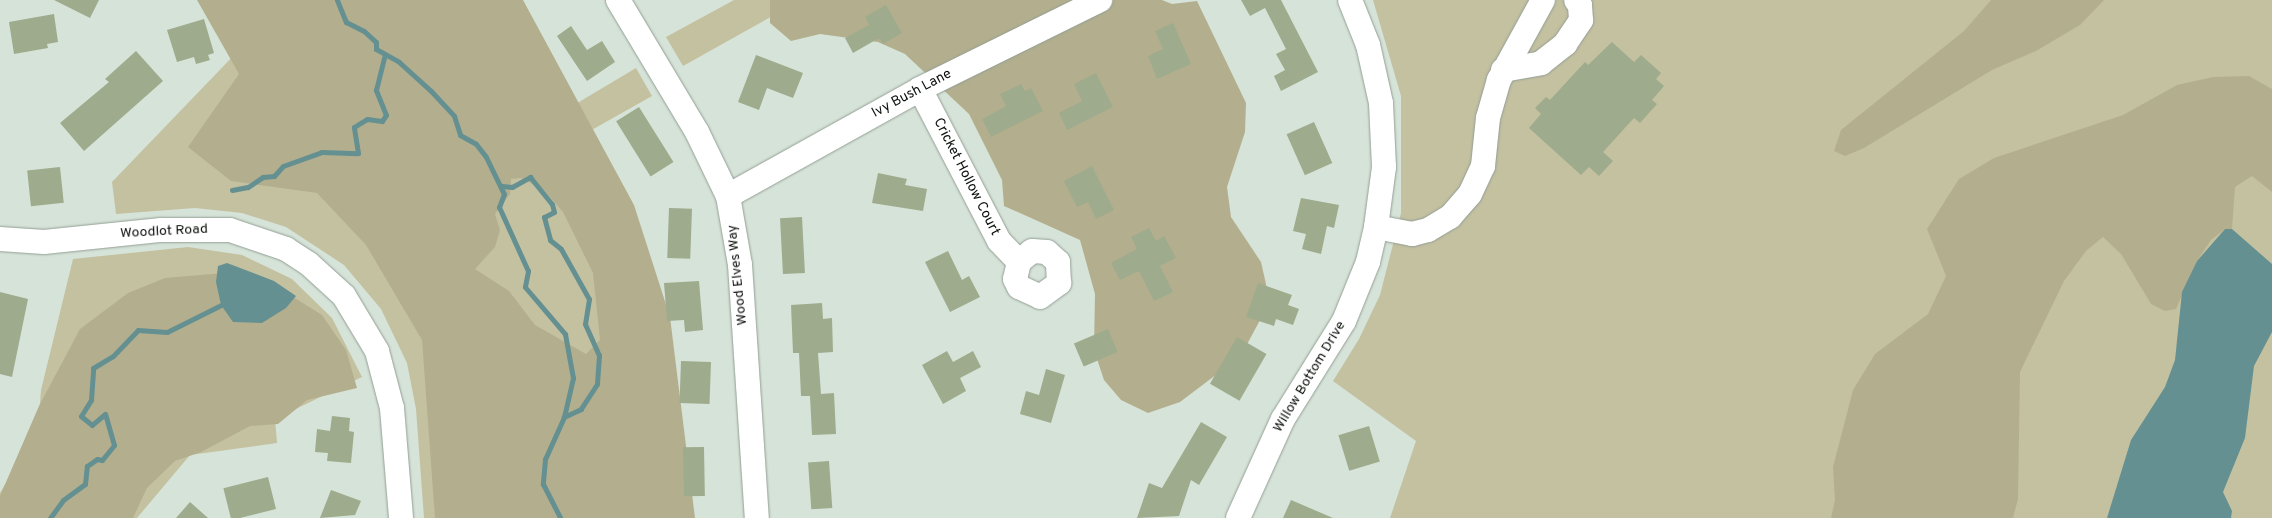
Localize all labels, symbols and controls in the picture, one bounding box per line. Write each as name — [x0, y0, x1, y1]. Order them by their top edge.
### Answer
street label: Ivy Bush Lane — [869, 66, 955, 122]
street label: Cricket Hollow Court — [929, 115, 1003, 239]
street label: Woodlot Road — [120, 221, 208, 243]
street label: Wood Elves Way — [724, 224, 752, 326]
street label: Willow Bottom Drive — [1270, 318, 1350, 436]

